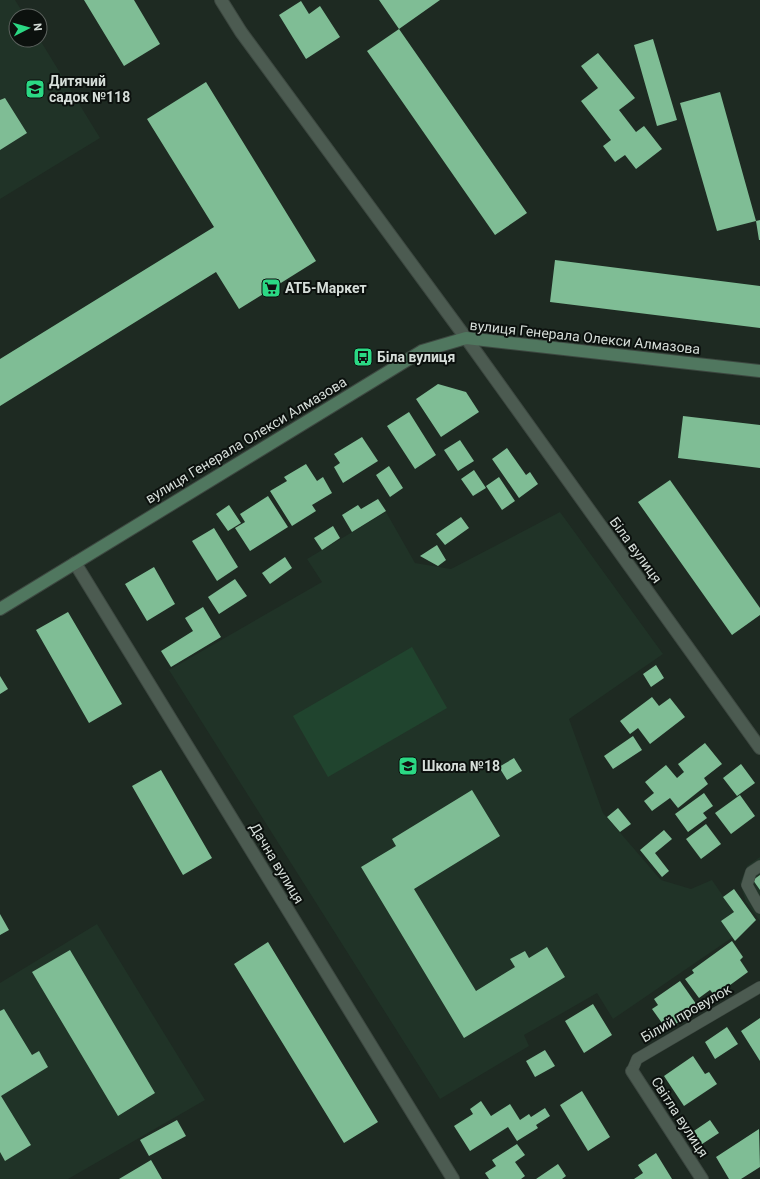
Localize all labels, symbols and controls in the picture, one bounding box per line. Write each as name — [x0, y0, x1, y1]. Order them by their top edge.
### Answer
north arrow — [8, 8, 48, 48]
text: N — [31, 22, 44, 32]
place label: Дитячий садок №118 — [49, 73, 130, 105]
school or university icon: Дитячий садок №118 — [24, 78, 46, 100]
supermarket icon: АТБ-Маркет — [260, 277, 282, 299]
place label: АТБ-Маркет — [285, 280, 367, 296]
street label: вулиця Генерала Олекси Алмазова — [469, 317, 701, 357]
bus stop icon: Біла вулиця — [352, 346, 374, 368]
place label: Біла вулиця — [377, 349, 455, 365]
street label: вулиця Генерала Олекси Алмазова — [143, 373, 349, 507]
street label: Біла вулиця — [607, 514, 665, 586]
school or university icon: Школа №18 — [397, 755, 419, 777]
place label: Школа №18 — [422, 758, 500, 774]
street label: Дачна вулиця — [247, 820, 307, 906]
street label: Білий провулок — [638, 980, 734, 1045]
street label: Світла вулиця — [648, 1074, 712, 1160]

